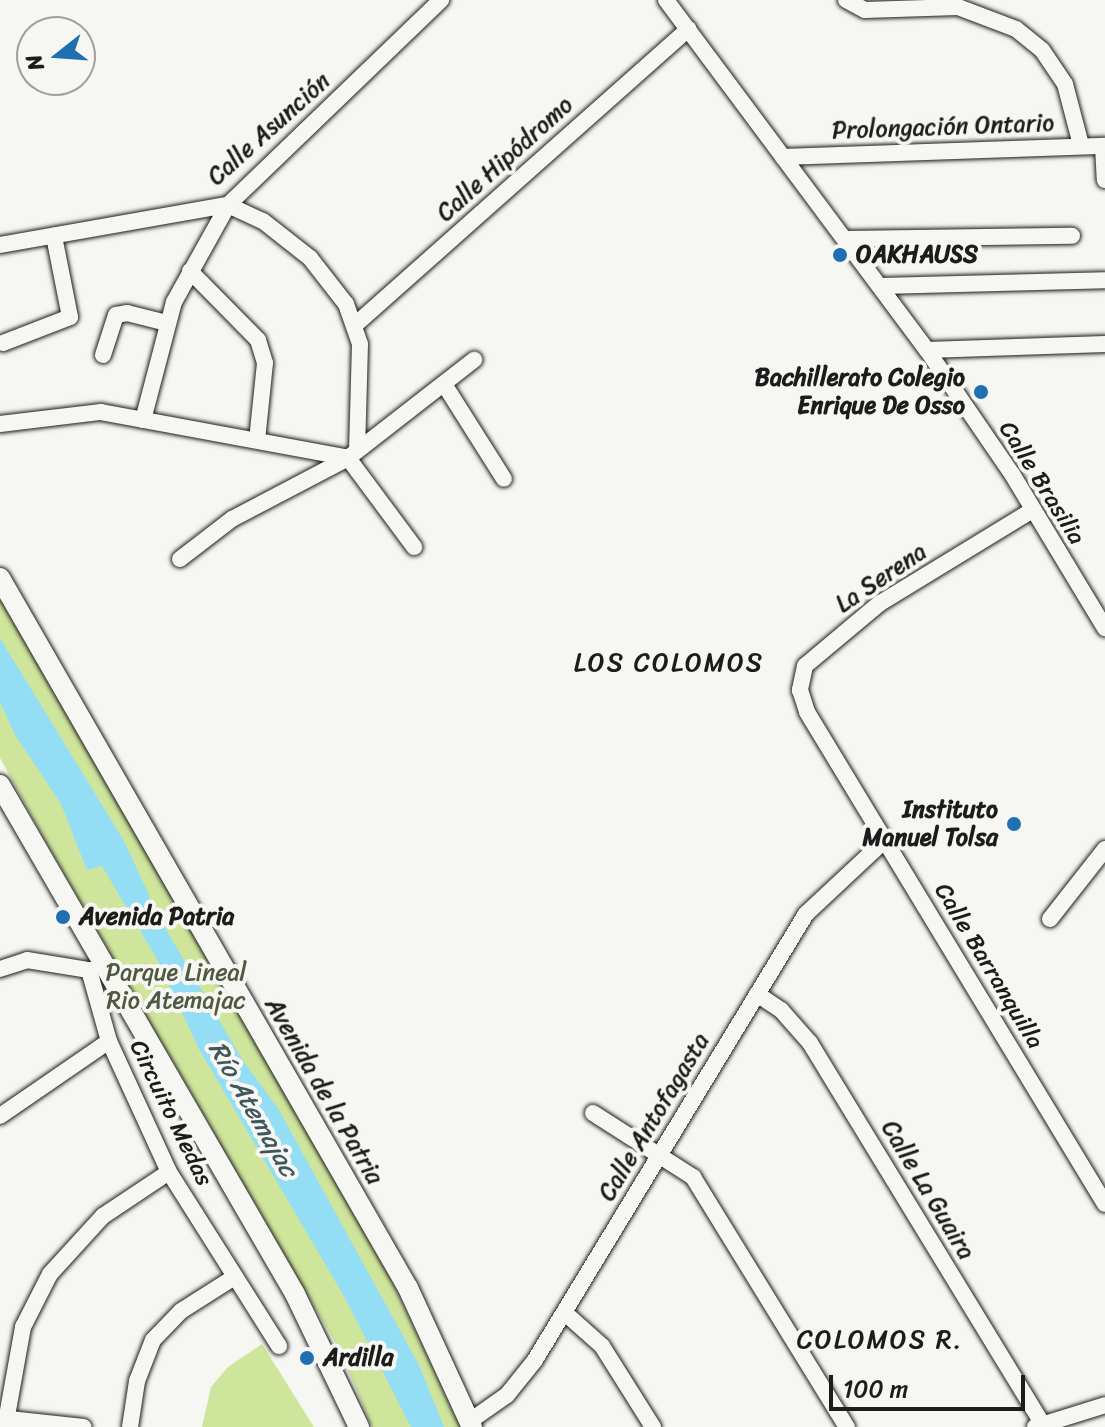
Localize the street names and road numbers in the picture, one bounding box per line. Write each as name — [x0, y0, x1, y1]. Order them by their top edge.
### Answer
street label: Calle Asunción — [202, 66, 336, 192]
street label: Calle Hipódromo — [431, 91, 579, 227]
street label: Prolongación Ontario — [831, 109, 1055, 145]
street label: Calle Brasilia — [993, 416, 1091, 550]
street label: La Serena — [830, 537, 932, 619]
street label: Calle Barranquilla — [928, 878, 1050, 1054]
street label: Avenida de la Patria — [259, 992, 389, 1190]
street label: Calle Antofagasta — [593, 1028, 715, 1206]
street label: Circuito Medas — [123, 1035, 219, 1191]
street label: Calle La Guaira — [875, 1115, 981, 1265]

